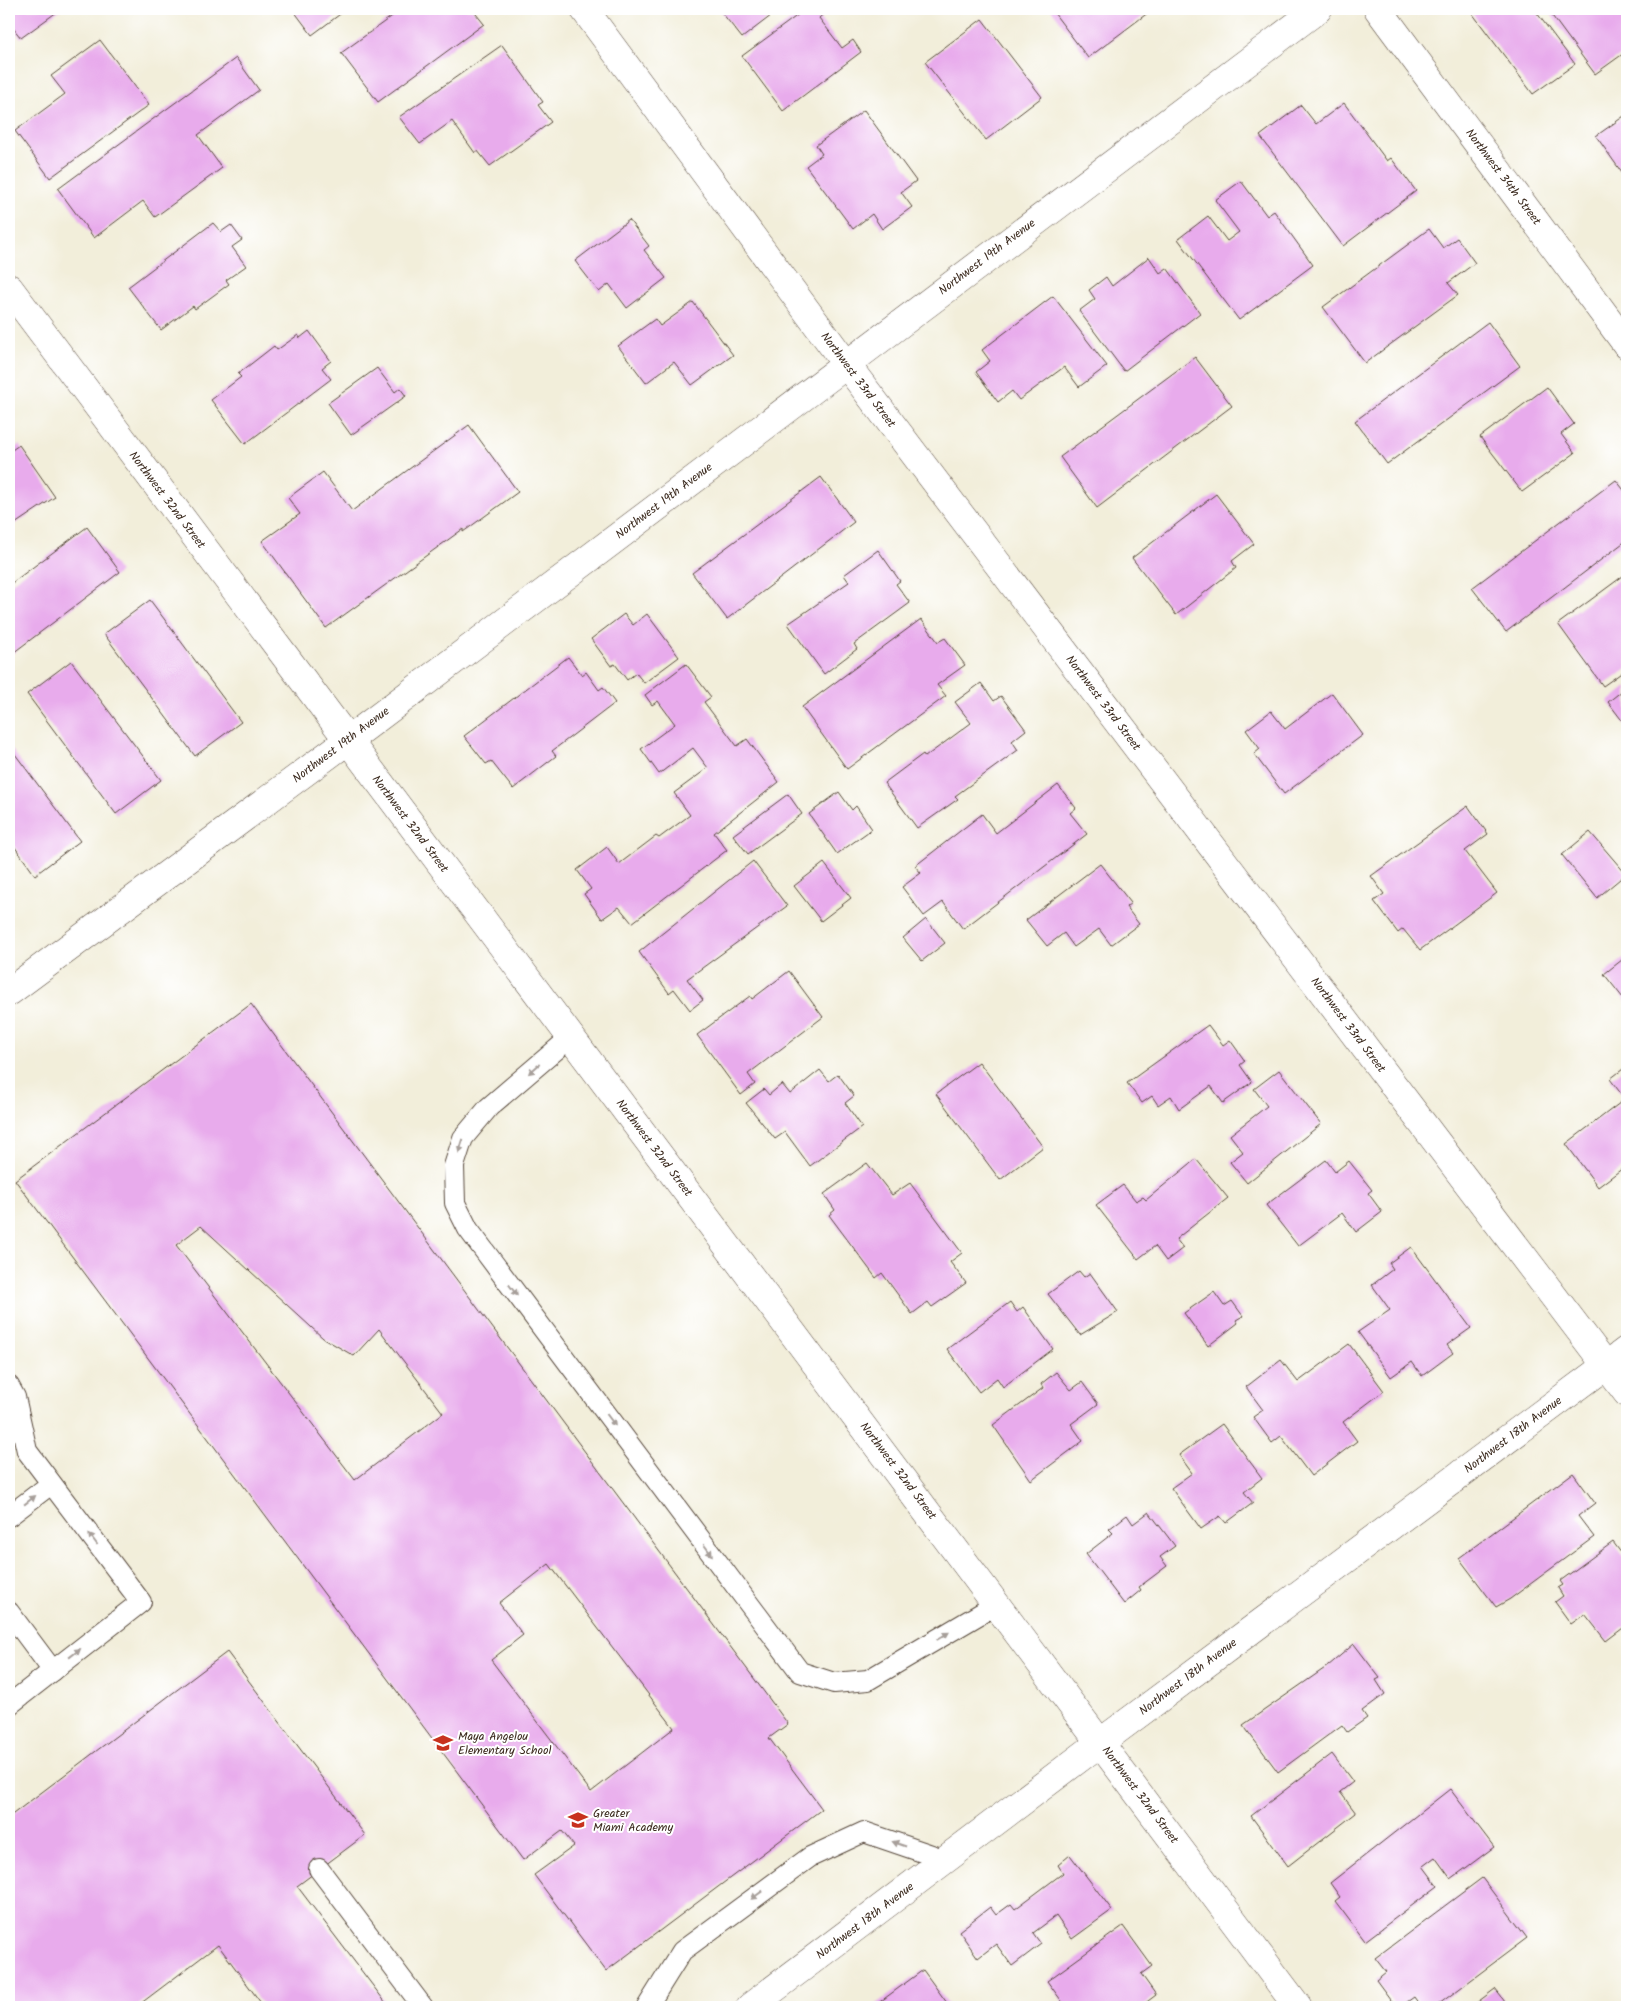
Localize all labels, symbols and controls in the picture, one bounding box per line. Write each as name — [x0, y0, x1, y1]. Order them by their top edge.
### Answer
street label: Northwest 34th Street — [1460, 125, 1546, 229]
street label: Northwest 19th Avenue — [934, 214, 1040, 300]
street label: Northwest 33rd Street — [816, 328, 901, 432]
street label: Northwest 32nd Street — [124, 447, 210, 553]
street label: Northwest 19th Avenue — [611, 458, 717, 544]
street label: Northwest 33rd Street — [1061, 651, 1146, 755]
street label: Northwest 19th Avenue — [288, 702, 394, 788]
street label: Northwest 32nd Street — [367, 771, 453, 877]
street label: Northwest 33rd Street — [1306, 973, 1391, 1077]
one-way arrow — [528, 1063, 540, 1075]
street label: Northwest 32nd Street — [611, 1095, 697, 1201]
one-way arrow — [456, 1139, 464, 1154]
one-way arrow — [508, 1283, 518, 1297]
street label: Northwest 18th Avenue — [1460, 1391, 1567, 1478]
one-way arrow — [605, 1413, 616, 1426]
street label: Northwest 32nd Street — [855, 1418, 941, 1524]
one-way arrow — [23, 1495, 37, 1505]
one-way arrow — [88, 1533, 99, 1546]
one-way arrow — [703, 1543, 713, 1557]
one-way arrow — [936, 1632, 949, 1641]
street label: Northwest 18th Avenue — [1135, 1633, 1242, 1720]
one-way arrow — [68, 1648, 81, 1659]
place label: Maya Angelou Elementary School — [458, 1727, 551, 1760]
school or university icon: Maya Angelou Elementary School — [432, 1732, 454, 1754]
street label: Northwest 32nd Street — [1097, 1742, 1183, 1848]
place label: Greater Miami Academy — [593, 1804, 673, 1837]
school or university icon: Greater Miami Academy — [567, 1809, 589, 1831]
one-way arrow — [892, 1840, 907, 1847]
street label: Northwest 18th Avenue — [812, 1877, 919, 1964]
one-way arrow — [751, 1890, 764, 1901]

